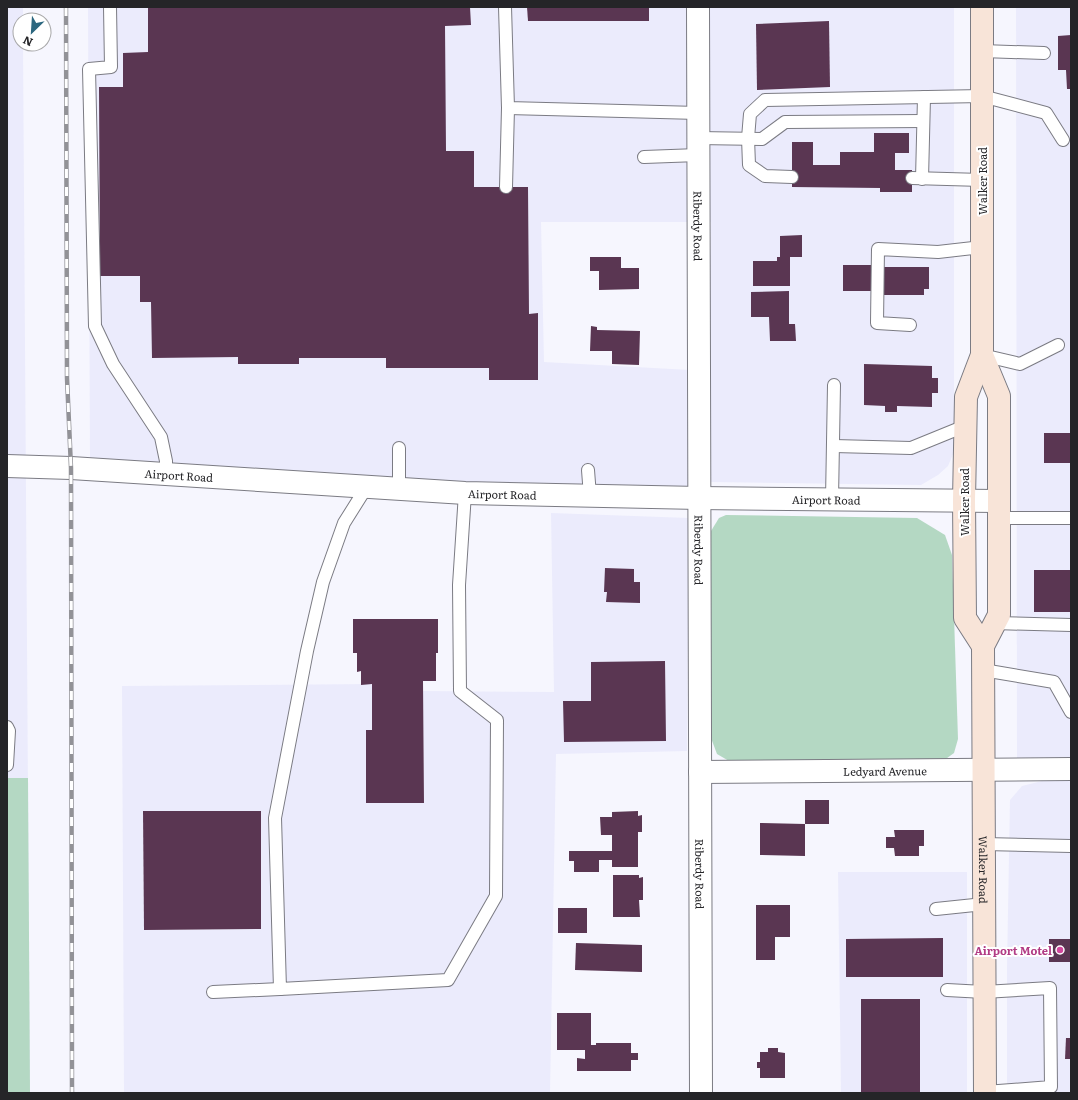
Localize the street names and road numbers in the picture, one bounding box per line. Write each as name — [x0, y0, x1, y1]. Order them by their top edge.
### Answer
street label: Walker Road — [974, 147, 990, 215]
street label: Riberdy Road — [691, 191, 707, 262]
street label: Airport Road — [144, 465, 214, 485]
street label: Walker Road — [956, 468, 972, 536]
street label: Airport Road — [468, 485, 537, 503]
street label: Airport Road — [792, 491, 861, 508]
street label: Riberdy Road — [691, 515, 708, 586]
street label: Ledyard Avenue — [843, 762, 927, 779]
street label: Walker Road — [976, 836, 992, 904]
street label: Riberdy Road — [692, 839, 708, 910]

